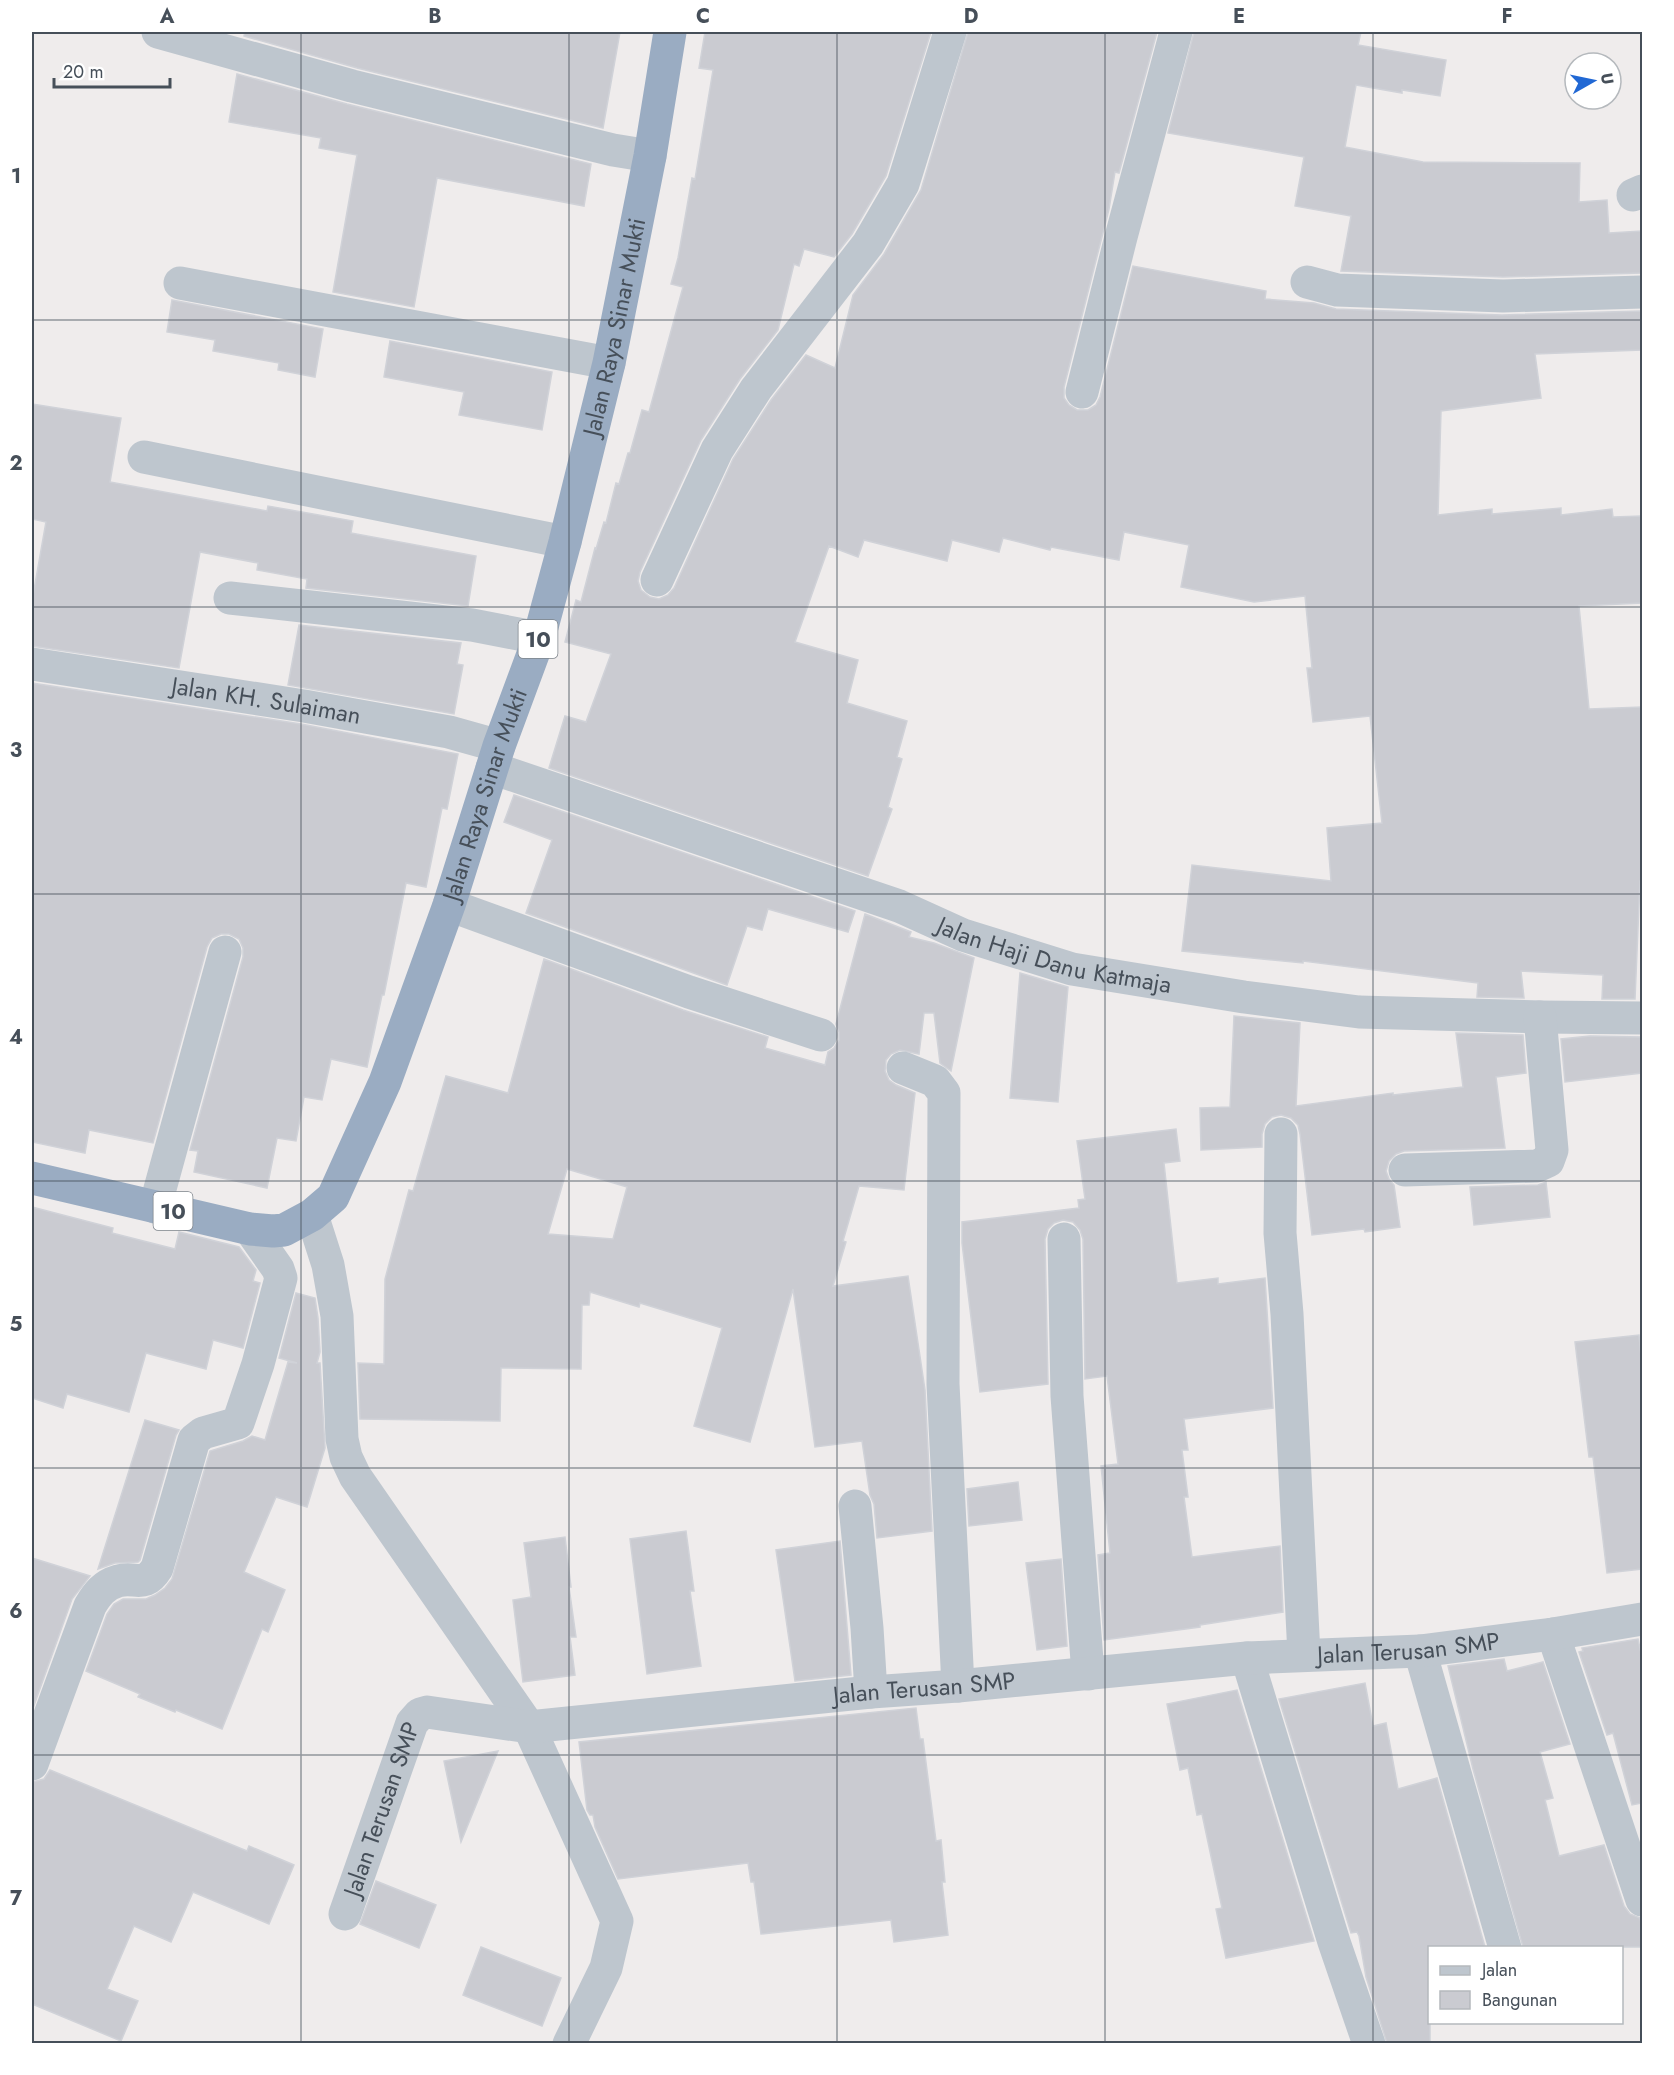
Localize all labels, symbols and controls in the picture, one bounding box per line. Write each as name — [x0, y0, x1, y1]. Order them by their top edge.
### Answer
text: A — [159, 2, 175, 31]
text: B — [428, 2, 442, 31]
text: C — [696, 2, 710, 31]
text: D — [964, 2, 978, 31]
text: E — [1233, 2, 1245, 31]
text: F — [1501, 2, 1513, 31]
scale bar — [54, 51, 170, 89]
north arrow — [1563, 51, 1623, 111]
text: 20 m — [63, 59, 103, 85]
text: U — [1595, 71, 1620, 86]
text: 1 — [11, 162, 21, 191]
street label: Jalan Raya Sinar Mukti — [573, 215, 654, 442]
text: 2 — [9, 449, 23, 478]
road number: 10 — [518, 620, 558, 658]
street label: Jalan KH. Sulaiman — [166, 667, 364, 733]
street label: Jalan Raya Sinar Mukti — [432, 683, 536, 908]
text: 3 — [10, 736, 22, 765]
street label: Jalan Haji Danu Katmaja — [929, 906, 1174, 1002]
text: 4 — [9, 1023, 23, 1052]
road number: 10 — [154, 1192, 192, 1230]
text: 5 — [10, 1310, 23, 1339]
text: 6 — [9, 1597, 23, 1626]
street label: Jalan Terusan SMP — [1314, 1623, 1502, 1672]
street label: Jalan Terusan SMP — [828, 1663, 1017, 1713]
street label: Jalan Terusan SMP — [333, 1717, 428, 1904]
text: 7 — [10, 1884, 23, 1913]
legend — [1428, 1946, 1623, 2024]
text: Jalan — [1480, 1957, 1517, 1983]
text: Bangunan — [1482, 1987, 1557, 2013]

